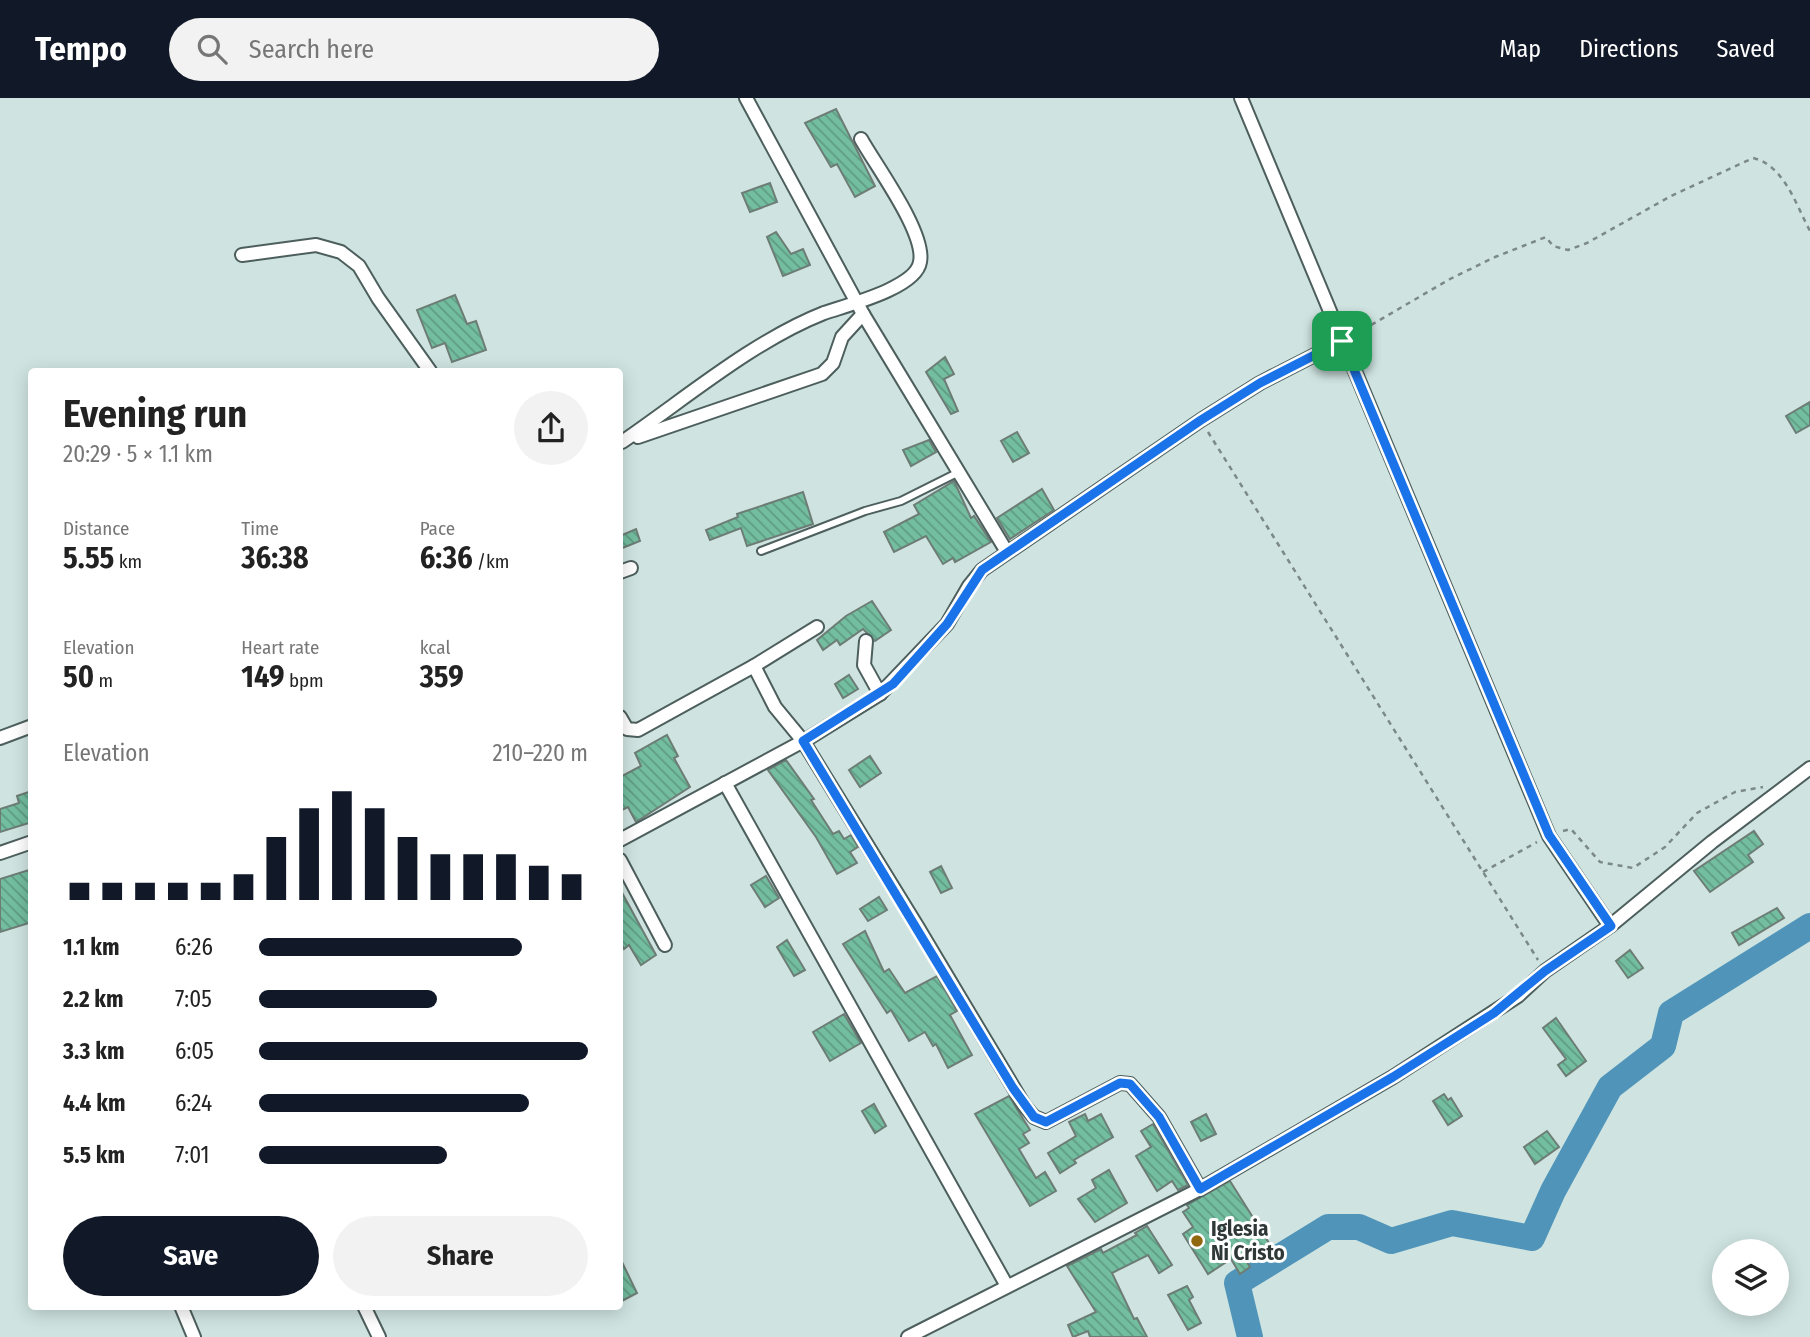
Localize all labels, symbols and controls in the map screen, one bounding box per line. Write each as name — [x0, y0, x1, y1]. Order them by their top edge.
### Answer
search box — [169, 18, 659, 81]
text: Tempo — [35, 29, 127, 69]
icon: search — [193, 30, 231, 68]
text: Search here — [249, 34, 374, 65]
text: Map — [1500, 35, 1541, 63]
text: Directions — [1579, 35, 1678, 63]
text: Saved — [1716, 35, 1775, 63]
pin — [1312, 311, 1372, 371]
icon: arrive — [1323, 322, 1361, 360]
text: Evening run — [63, 391, 247, 437]
button: share — [514, 391, 588, 465]
text: 20:29 · 5 × 1.1 km — [63, 440, 213, 468]
text: Distance — [63, 517, 130, 540]
text: Time — [241, 517, 279, 540]
text: Pace — [420, 517, 455, 540]
text: 5.55 — [63, 540, 114, 576]
text: 36:38 — [241, 540, 309, 576]
text: 6:36 — [420, 540, 473, 576]
text: km — [114, 550, 142, 573]
text: /km — [473, 550, 509, 573]
text: Elevation — [63, 636, 135, 659]
text: Heart rate — [241, 636, 319, 659]
text: kcal — [420, 636, 450, 659]
text: 50 — [63, 659, 94, 695]
text: 149 — [241, 659, 284, 695]
text: 359 — [420, 659, 464, 695]
text: m — [94, 669, 113, 692]
text: bpm — [284, 669, 324, 692]
text: Elevation — [63, 739, 150, 767]
text: 210–220 m — [493, 739, 588, 767]
text: 1.1 km — [63, 933, 119, 961]
text: 6:26 — [175, 933, 213, 961]
text: 2.2 km — [63, 985, 124, 1013]
text: 7:05 — [175, 985, 212, 1013]
text: 3.3 km — [63, 1037, 124, 1065]
text: 6:05 — [175, 1037, 214, 1065]
text: 4.4 km — [63, 1089, 125, 1117]
text: 6:24 — [175, 1089, 212, 1117]
text: 5.5 km — [63, 1141, 125, 1169]
text: 7:01 — [175, 1141, 210, 1169]
button: Save — [63, 1216, 319, 1296]
button: Share — [333, 1216, 588, 1296]
place label: Iglesia Ni Cristo — [1211, 1216, 1285, 1266]
marker: Iglesia Ni Cristo — [1189, 1233, 1205, 1249]
map controls — [1712, 1239, 1789, 1316]
button: layers — [1712, 1239, 1789, 1316]

